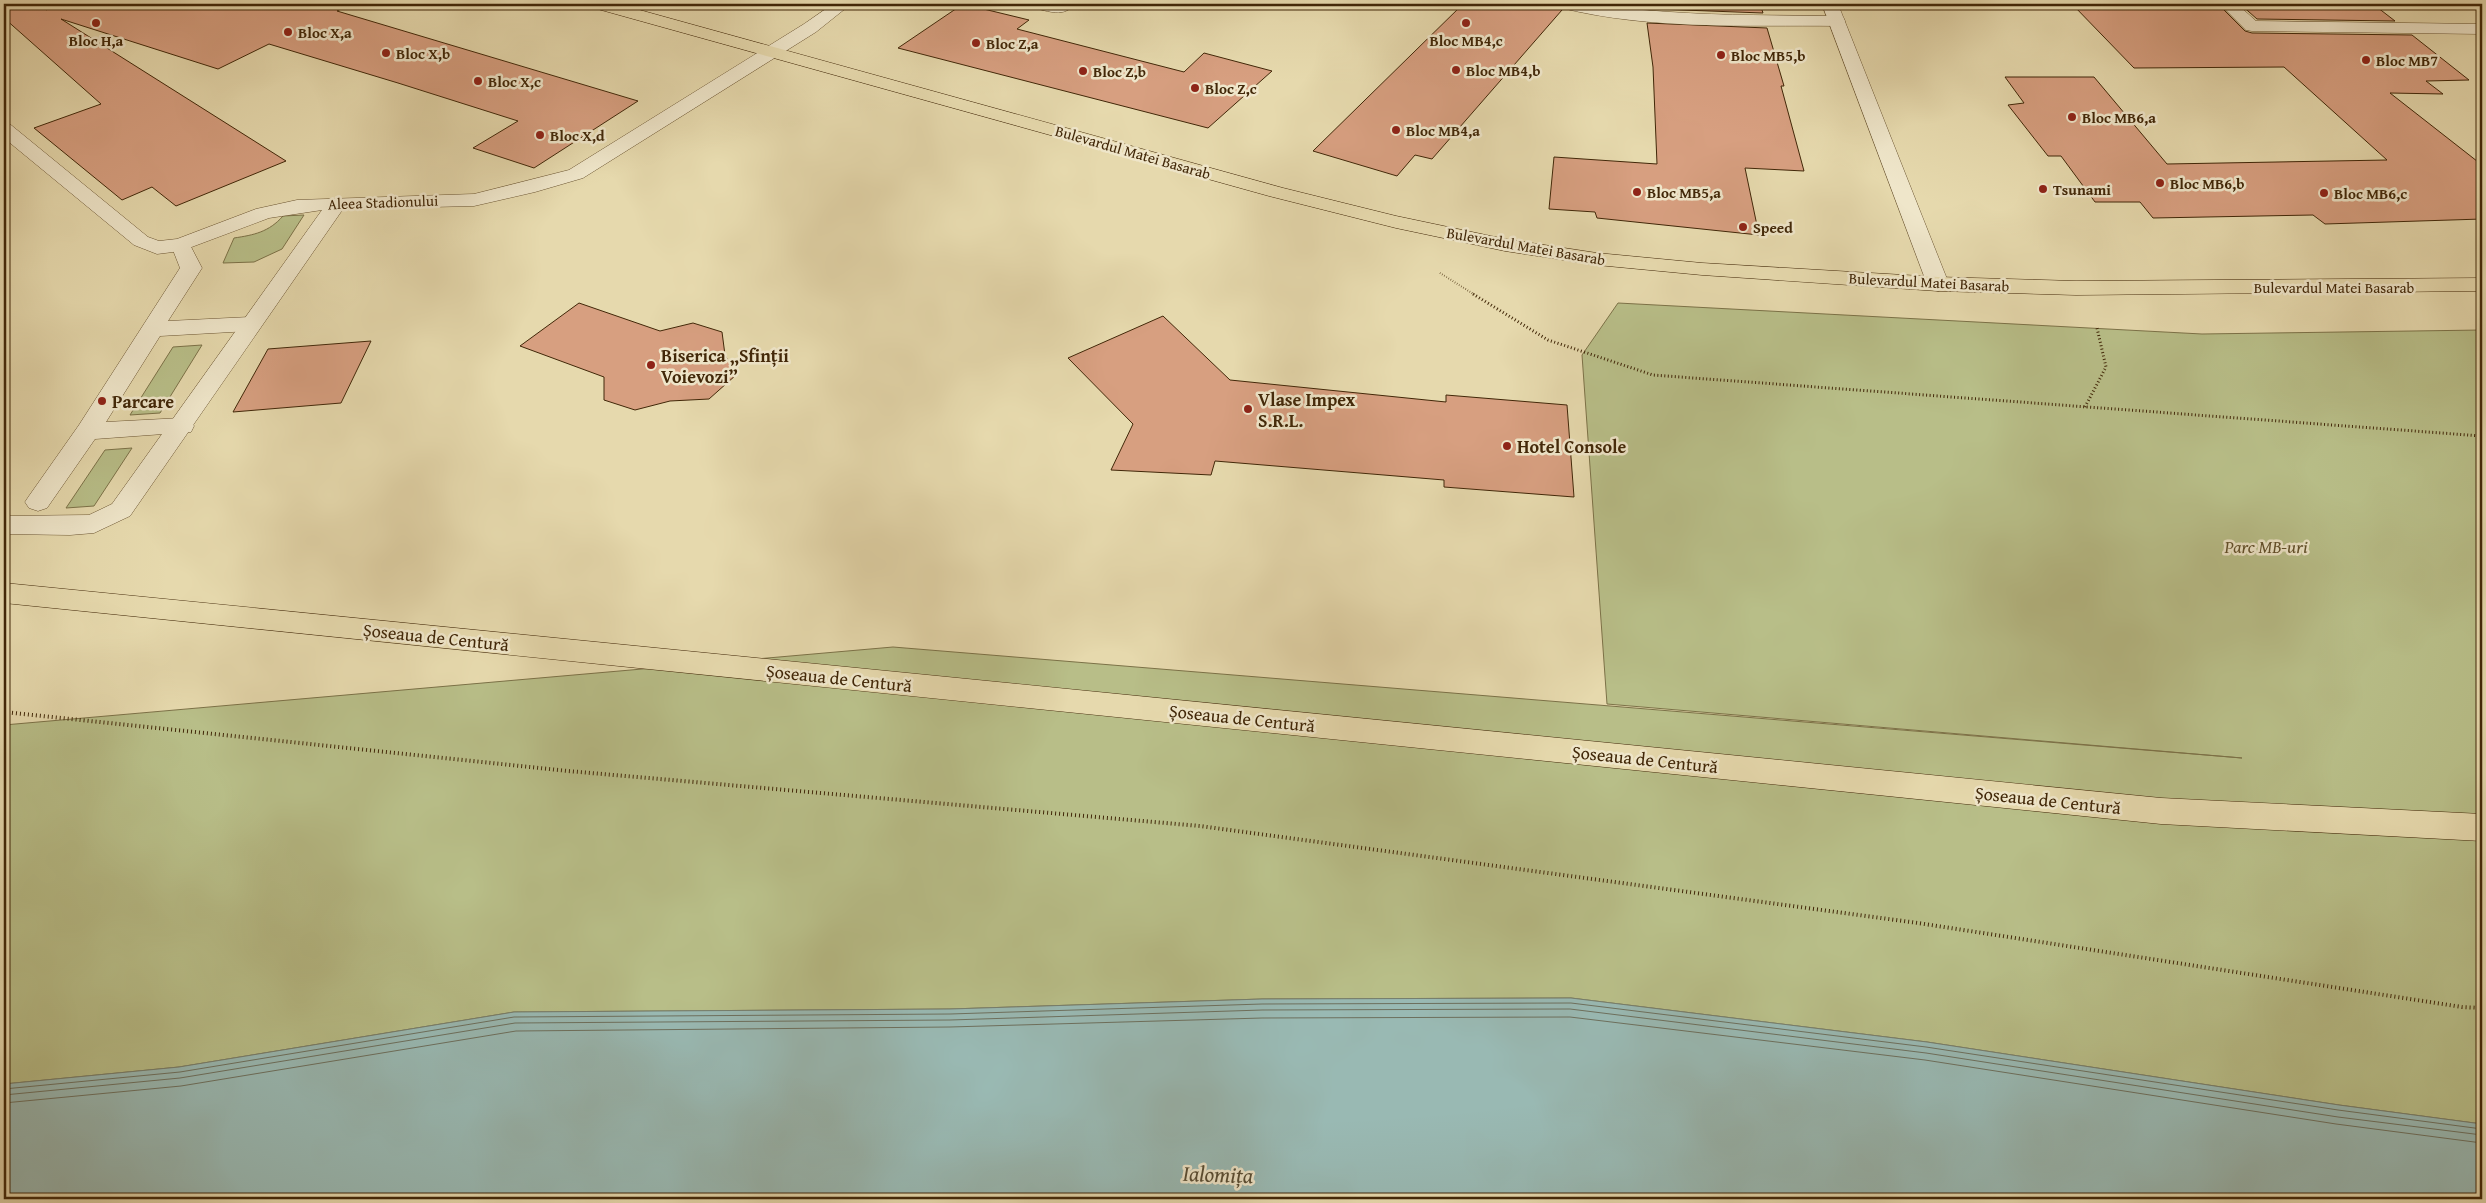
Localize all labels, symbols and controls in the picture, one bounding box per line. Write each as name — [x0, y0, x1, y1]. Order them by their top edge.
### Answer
marker: Bloc H,a — [90, 17, 102, 29]
marker: Bloc MB4,c — [1460, 17, 1472, 29]
place label: Bloc X,a — [298, 22, 352, 43]
marker: Bloc X,a — [282, 26, 294, 38]
place label: Bloc H,a — [69, 30, 124, 51]
place label: Bloc MB4,c — [1429, 30, 1503, 51]
place label: Bloc Z,a — [986, 33, 1039, 54]
marker: Bloc Z,a — [970, 37, 982, 49]
place label: Bloc X,b — [396, 43, 450, 64]
place label: Bloc MB5,b — [1731, 45, 1806, 66]
marker: Bloc X,b — [380, 47, 392, 59]
marker: Bloc MB5,b — [1715, 49, 1727, 61]
place label: Bloc MB7 — [2376, 50, 2438, 71]
marker: Bloc MB7 — [2360, 54, 2372, 66]
place label: Bloc MB4,b — [1466, 60, 1541, 81]
place label: Bloc Z,b — [1093, 61, 1146, 82]
marker: Bloc MB4,b — [1450, 64, 1462, 76]
marker: Bloc Z,b — [1077, 65, 1089, 77]
place label: Bloc X,c — [488, 71, 541, 92]
marker: Bloc X,c — [472, 75, 484, 87]
place label: Bloc Z,c — [1205, 78, 1257, 99]
marker: Bloc Z,c — [1189, 82, 1201, 94]
place label: Bloc MB6,a — [2082, 107, 2156, 128]
marker: Bloc MB6,a — [2066, 111, 2078, 123]
street label: Bulevardul Matei Basarab — [1053, 120, 1213, 184]
place label: Bloc MB4,a — [1406, 120, 1480, 141]
marker: Bloc MB4,a — [1390, 124, 1402, 136]
place label: Bloc X,d — [550, 125, 605, 146]
marker: Bloc X,d — [534, 129, 546, 141]
place label: Bloc MB6,b — [2170, 173, 2245, 194]
marker: Bloc MB6,b — [2154, 177, 2166, 189]
place label: Tsunami — [2053, 179, 2111, 200]
place label: Bloc MB5,a — [1647, 182, 1721, 203]
marker: Tsunami — [2037, 183, 2049, 195]
place label: Bloc MB6,c — [2334, 183, 2407, 204]
marker: Bloc MB5,a — [1631, 186, 1643, 198]
marker: Bloc MB6,c — [2318, 187, 2330, 199]
street label: Aleea Stadionului — [327, 190, 439, 214]
place label: Speed — [1753, 217, 1793, 238]
marker: Speed — [1737, 221, 1749, 233]
street label: Bulevardul Matei Basarab — [1445, 222, 1607, 270]
street label: Bulevardul Matei Basarab — [1848, 267, 2010, 297]
street label: Bulevardul Matei Basarab — [2254, 277, 2415, 298]
place label: Biserica „Sfinții Voievozi” — [661, 342, 789, 390]
marker: Biserica „Sfinții Voievozi” — [645, 359, 657, 371]
place label: Vlase Impex S.R.L. — [1258, 386, 1356, 434]
place label: Parcare — [112, 388, 174, 415]
marker: Parcare — [96, 395, 108, 407]
marker: Vlase Impex S.R.L. — [1242, 403, 1254, 415]
place label: Hotel Console — [1517, 433, 1627, 460]
marker: Hotel Console — [1501, 440, 1513, 452]
park label: Parc MB-uri — [2223, 533, 2308, 560]
street label: Șoseaua de Centură — [362, 616, 511, 658]
street label: Șoseaua de Centură — [765, 657, 914, 699]
street label: Șoseaua de Centură — [1168, 697, 1317, 739]
street label: Șoseaua de Centură — [1571, 738, 1720, 780]
street label: Șoseaua de Centură — [1974, 779, 2123, 821]
water label: Ialomița — [1182, 1157, 1254, 1191]

